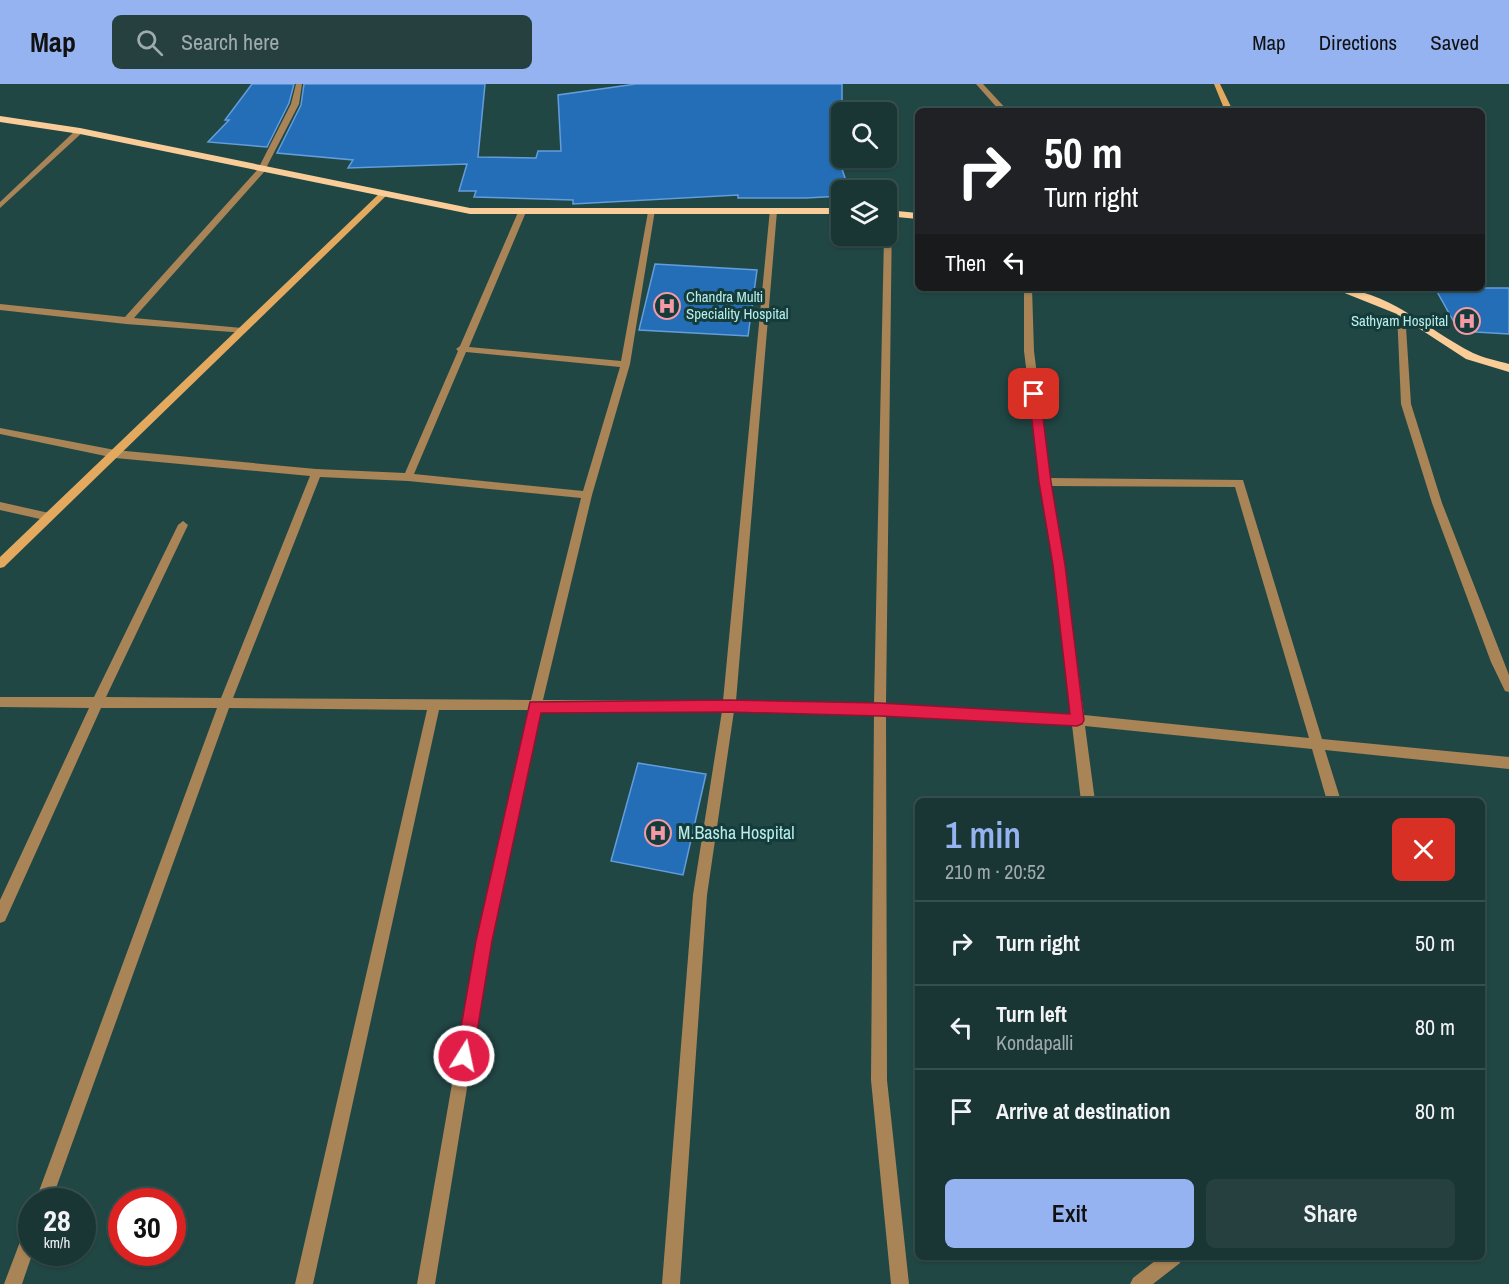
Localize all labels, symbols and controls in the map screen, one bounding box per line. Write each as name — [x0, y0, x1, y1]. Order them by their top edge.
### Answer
search box — [112, 15, 532, 69]
text: Map — [30, 23, 76, 61]
icon: search — [133, 26, 166, 59]
text: Search here — [181, 27, 279, 57]
text: Map — [1252, 28, 1286, 57]
text: Directions — [1319, 28, 1397, 57]
text: Saved — [1430, 28, 1479, 57]
map controls — [831, 102, 897, 246]
button: search — [831, 102, 897, 168]
text: 50 m — [1044, 125, 1123, 181]
icon: right — [945, 132, 1023, 210]
text: Turn right — [1044, 179, 1138, 215]
button: layers — [831, 180, 897, 246]
icon: left — [998, 246, 1031, 279]
text: Then — [945, 248, 986, 278]
place label: Chandra Multi Speciality Hospital — [686, 286, 789, 324]
hospital icon: Chandra Multi Speciality Hospital — [652, 291, 682, 321]
hospital icon: Sathyam Hospital — [1452, 306, 1482, 336]
place label: Sathyam Hospital — [1351, 310, 1448, 331]
pin — [1008, 368, 1059, 419]
icon: arrive — [1017, 377, 1050, 410]
text: 1 min — [945, 811, 1021, 859]
hospital icon: M.Basha Hospital — [643, 818, 673, 848]
button: close — [1392, 818, 1455, 881]
place label: M.Basha Hospital — [678, 820, 795, 845]
text: 210 m · 20:52 — [945, 858, 1045, 885]
icon: right — [945, 927, 978, 960]
text: Turn right — [996, 928, 1080, 958]
text: 50 m — [1415, 928, 1455, 958]
text: Turn left — [996, 999, 1067, 1029]
icon: left — [945, 1011, 978, 1044]
text: 80 m — [1415, 1012, 1455, 1042]
position arrow — [432, 1024, 496, 1088]
text: Kondapalli — [996, 1029, 1074, 1056]
icon: arrive — [945, 1095, 978, 1128]
text: Arrive at destination — [996, 1096, 1170, 1126]
text: 80 m — [1415, 1096, 1455, 1126]
button: Exit — [945, 1179, 1194, 1248]
button: Share — [1206, 1179, 1455, 1248]
speed limit sign: 30 — [108, 1188, 186, 1266]
text: 28 — [43, 1200, 71, 1240]
text: km/h — [44, 1232, 70, 1253]

